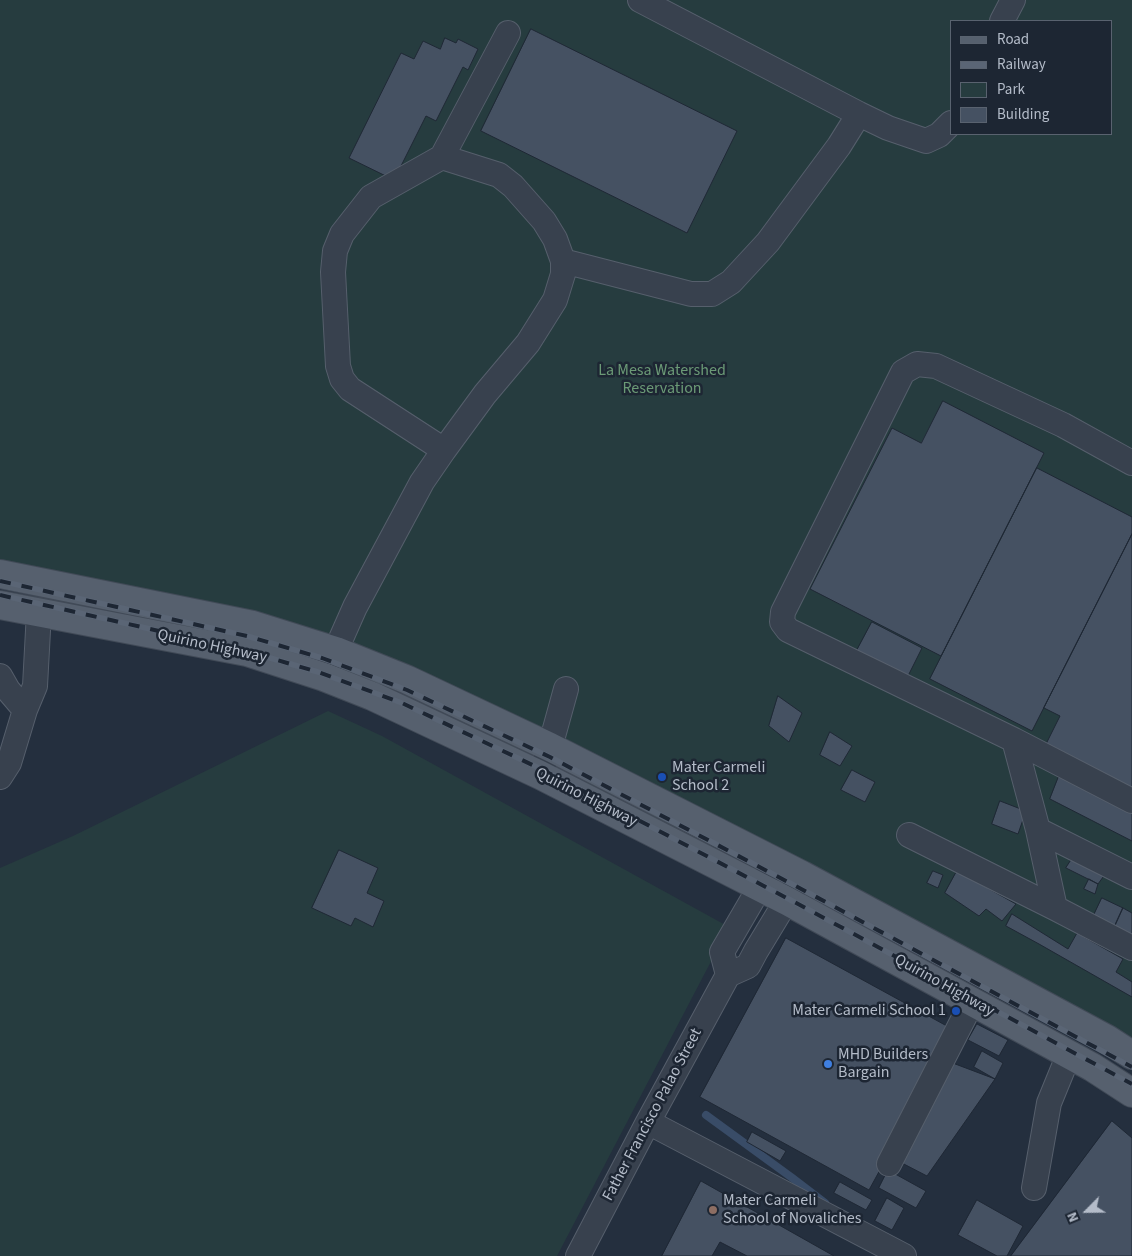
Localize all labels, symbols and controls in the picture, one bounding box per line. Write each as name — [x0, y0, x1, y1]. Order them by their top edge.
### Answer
legend — [950, 20, 1112, 135]
text: Road — [997, 29, 1029, 50]
text: Railway — [997, 54, 1046, 75]
text: Park — [997, 79, 1025, 100]
text: Building — [997, 104, 1049, 125]
park label: La Mesa Watershed Reservation — [598, 361, 726, 399]
street label: Quirino Highway — [156, 626, 268, 668]
place label: Mater Carmeli School 2 — [672, 758, 765, 796]
street label: Quirino Highway — [532, 764, 640, 832]
marker: Mater Carmeli School 2 — [656, 771, 668, 783]
street label: Quirino Highway — [891, 951, 997, 1021]
place label: Mater Carmeli School 1 — [792, 1001, 946, 1021]
marker: Mater Carmeli School 1 — [950, 1005, 962, 1017]
street label: Father Francisco Palao Street — [599, 1025, 707, 1205]
place label: MHD Builders Bargain — [838, 1045, 928, 1083]
marker: MHD Builders Bargain — [822, 1058, 834, 1070]
north arrow — [1062, 1186, 1112, 1236]
place label: Mater Carmeli School of Novaliches — [723, 1191, 862, 1229]
marker: Mater Carmeli School of Novaliches — [707, 1204, 719, 1216]
text: N — [1062, 1209, 1084, 1225]

